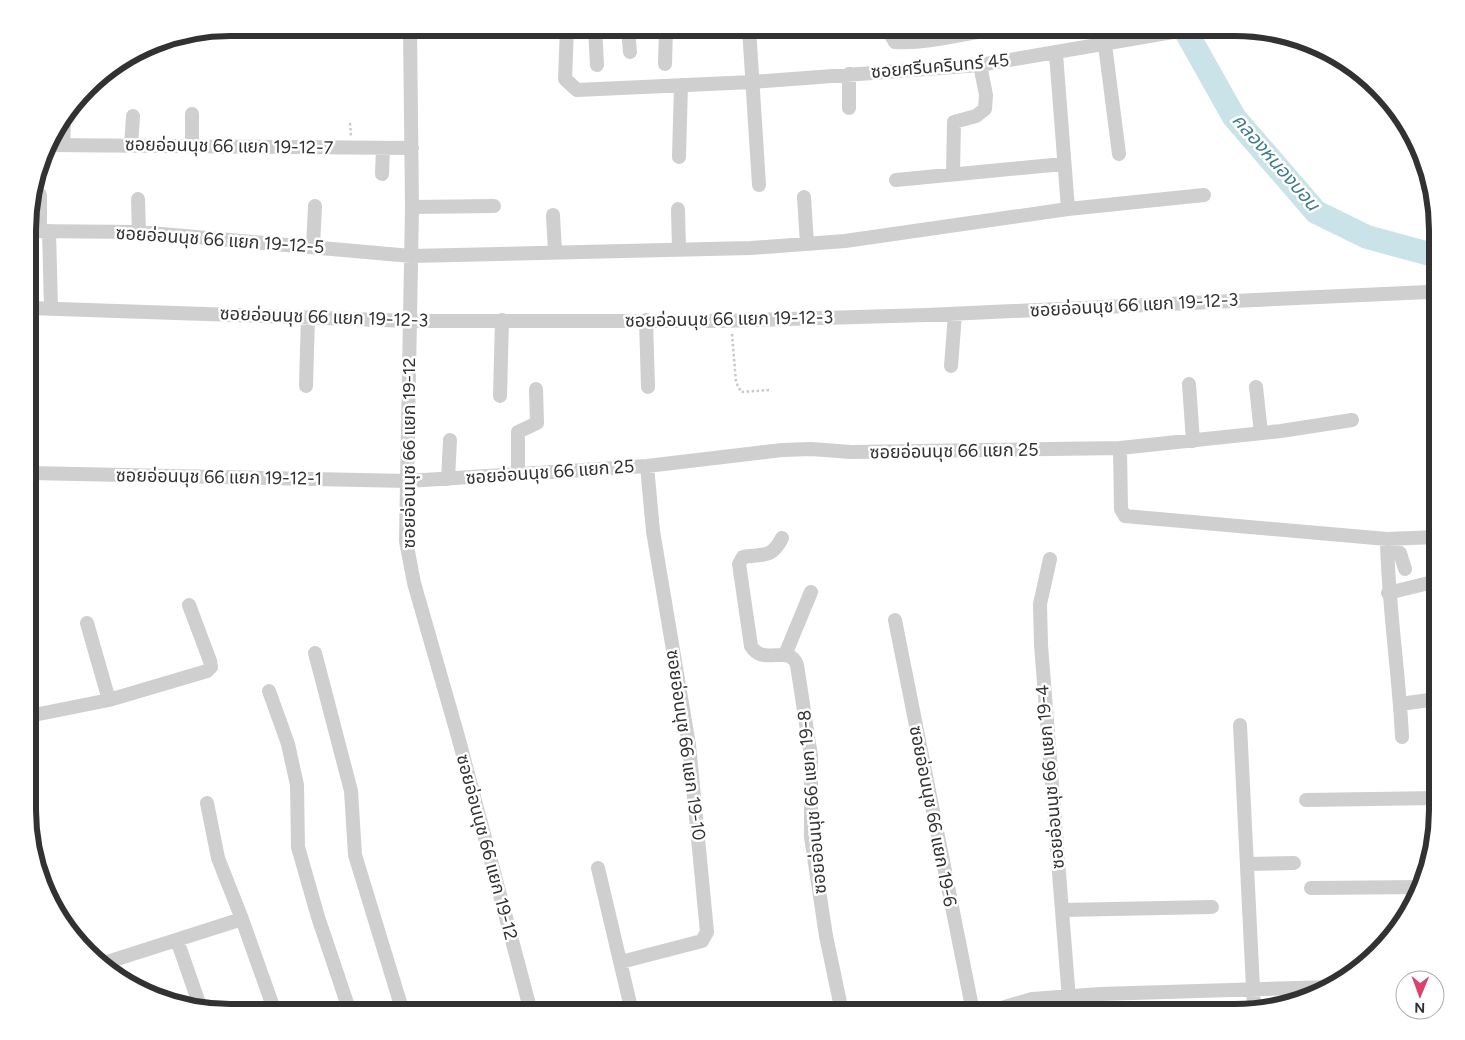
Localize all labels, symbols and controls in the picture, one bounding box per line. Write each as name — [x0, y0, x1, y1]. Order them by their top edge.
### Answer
street label: ซอยศรีนครินทร์ 45 — [870, 49, 1010, 83]
water label: คลองหนองบอน — [1227, 109, 1325, 216]
street label: ซอยอ่อนนุช 66 แยก 19-12-7 — [125, 133, 334, 159]
street label: ซอยอ่อนนุช 66 แยก 19-12-5 — [115, 222, 325, 258]
street label: ซอยอ่อนนุช 66 แยก 19-12-3 — [1029, 289, 1239, 321]
street label: ซอยอ่อนนุช 66 แยก 19-12-3 — [219, 302, 429, 332]
street label: ซอยอ่อนนุช 66 แยก 19-12-3 — [625, 306, 833, 332]
street label: ซอยอ่อนนุช 66 แยก 19-12 — [398, 357, 420, 549]
street label: ซอยอ่อนนุช 66 แยก 25 — [869, 439, 1039, 463]
street label: ซอยอ่อนนุช 66 แยก 25 — [465, 455, 635, 489]
street label: ซอยอ่อนนุช 66 แยก 19-12-1 — [116, 464, 322, 490]
street label: ซอยอ่อนนุช 66 แยก 19-10 — [662, 648, 710, 842]
street label: ซอยอ่อนนุช 66 แยก 19-4 — [1031, 684, 1069, 870]
street label: ซอยอ่อนนุช 66 แยก 19-8 — [793, 709, 831, 895]
street label: ซอยอ่อนนุช 66 แยก 19-6 — [905, 724, 961, 908]
street label: ซอยอ่อนนุช 66 แยก 19-12 — [452, 752, 522, 942]
north arrow — [1395, 970, 1445, 1020]
text: N — [1414, 999, 1425, 1016]

